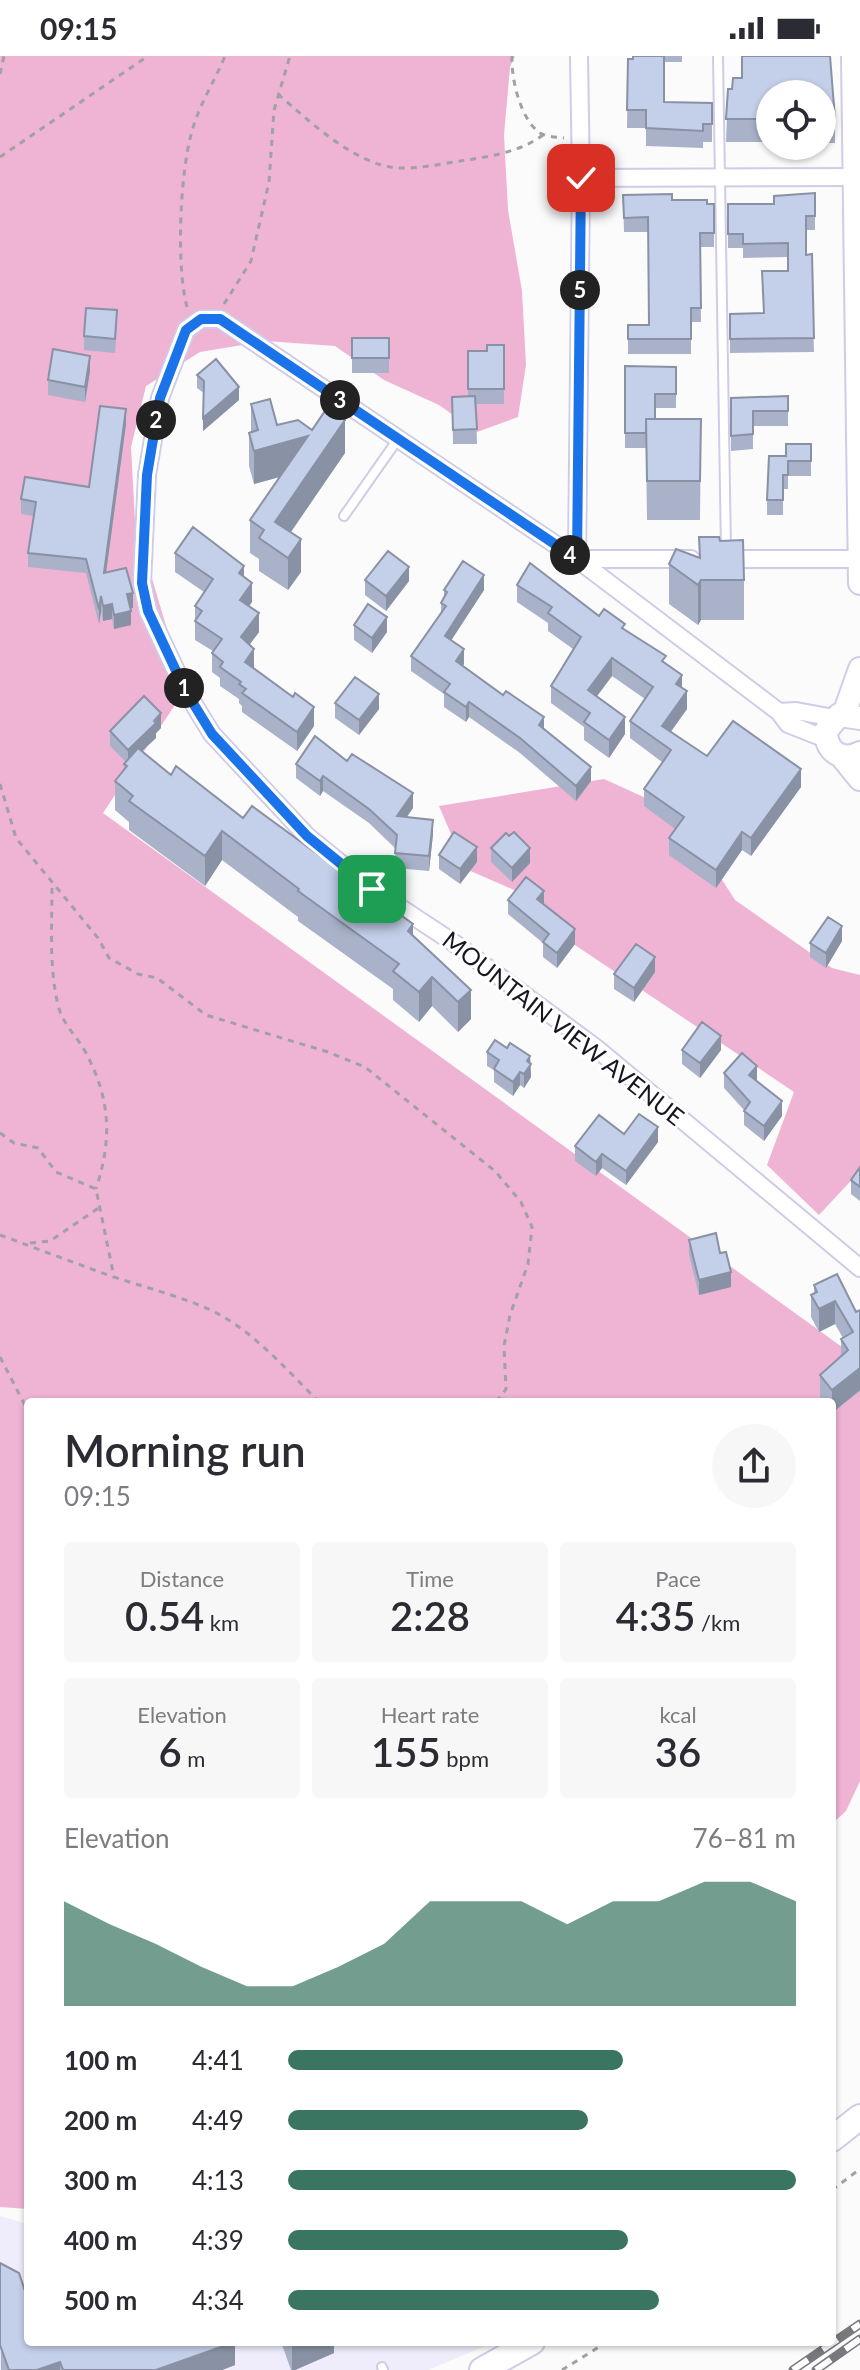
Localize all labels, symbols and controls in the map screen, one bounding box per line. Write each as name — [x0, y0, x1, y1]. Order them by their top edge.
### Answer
text: 09:15 — [40, 10, 117, 46]
map controls — [756, 80, 836, 160]
button: locate — [756, 80, 836, 160]
pin — [547, 144, 615, 212]
icon: check — [559, 156, 603, 200]
pin: 5 — [560, 270, 600, 310]
text: 5 — [574, 276, 586, 303]
pin: 3 — [320, 380, 360, 420]
text: 3 — [334, 386, 346, 413]
pin: 2 — [136, 400, 176, 440]
text: 2 — [150, 406, 162, 433]
pin: 4 — [550, 535, 590, 575]
text: 4 — [564, 541, 576, 568]
pin: 1 — [164, 668, 204, 708]
text: 1 — [178, 674, 190, 701]
pin — [338, 855, 406, 923]
icon: arrive — [350, 867, 394, 911]
street label: MOUNTAIN VIEW AVENUE — [438, 925, 690, 1131]
text: Morning run — [64, 1424, 306, 1476]
button: share — [712, 1424, 796, 1508]
text: 09:15 — [64, 1480, 131, 1512]
text: Distance — [140, 1565, 224, 1592]
text: Time — [406, 1565, 454, 1592]
text: Pace — [655, 1565, 701, 1592]
text: 0.54 — [125, 1592, 204, 1640]
text: 2:28 — [390, 1592, 470, 1640]
text: 4:35 — [616, 1592, 695, 1640]
text: km — [204, 1609, 239, 1636]
text: /km — [695, 1609, 740, 1636]
text: Elevation — [137, 1701, 227, 1728]
text: Heart rate — [381, 1701, 479, 1728]
text: kcal — [659, 1701, 697, 1728]
text: 6 — [159, 1728, 182, 1776]
text: 155 — [371, 1728, 441, 1776]
text: 36 — [655, 1728, 701, 1776]
text: m — [182, 1745, 205, 1772]
text: bpm — [441, 1745, 489, 1772]
text: Elevation — [64, 1822, 170, 1854]
text: 76–81 m — [693, 1822, 796, 1854]
text: 100 m — [64, 2044, 137, 2076]
text: 4:41 — [192, 2044, 244, 2076]
text: 200 m — [64, 2104, 137, 2136]
text: 4:49 — [192, 2104, 244, 2136]
text: 300 m — [64, 2164, 137, 2196]
text: 4:13 — [192, 2164, 244, 2196]
text: 400 m — [64, 2224, 137, 2256]
text: 4:39 — [192, 2224, 244, 2256]
text: 500 m — [64, 2284, 137, 2316]
text: 4:34 — [192, 2284, 244, 2316]

